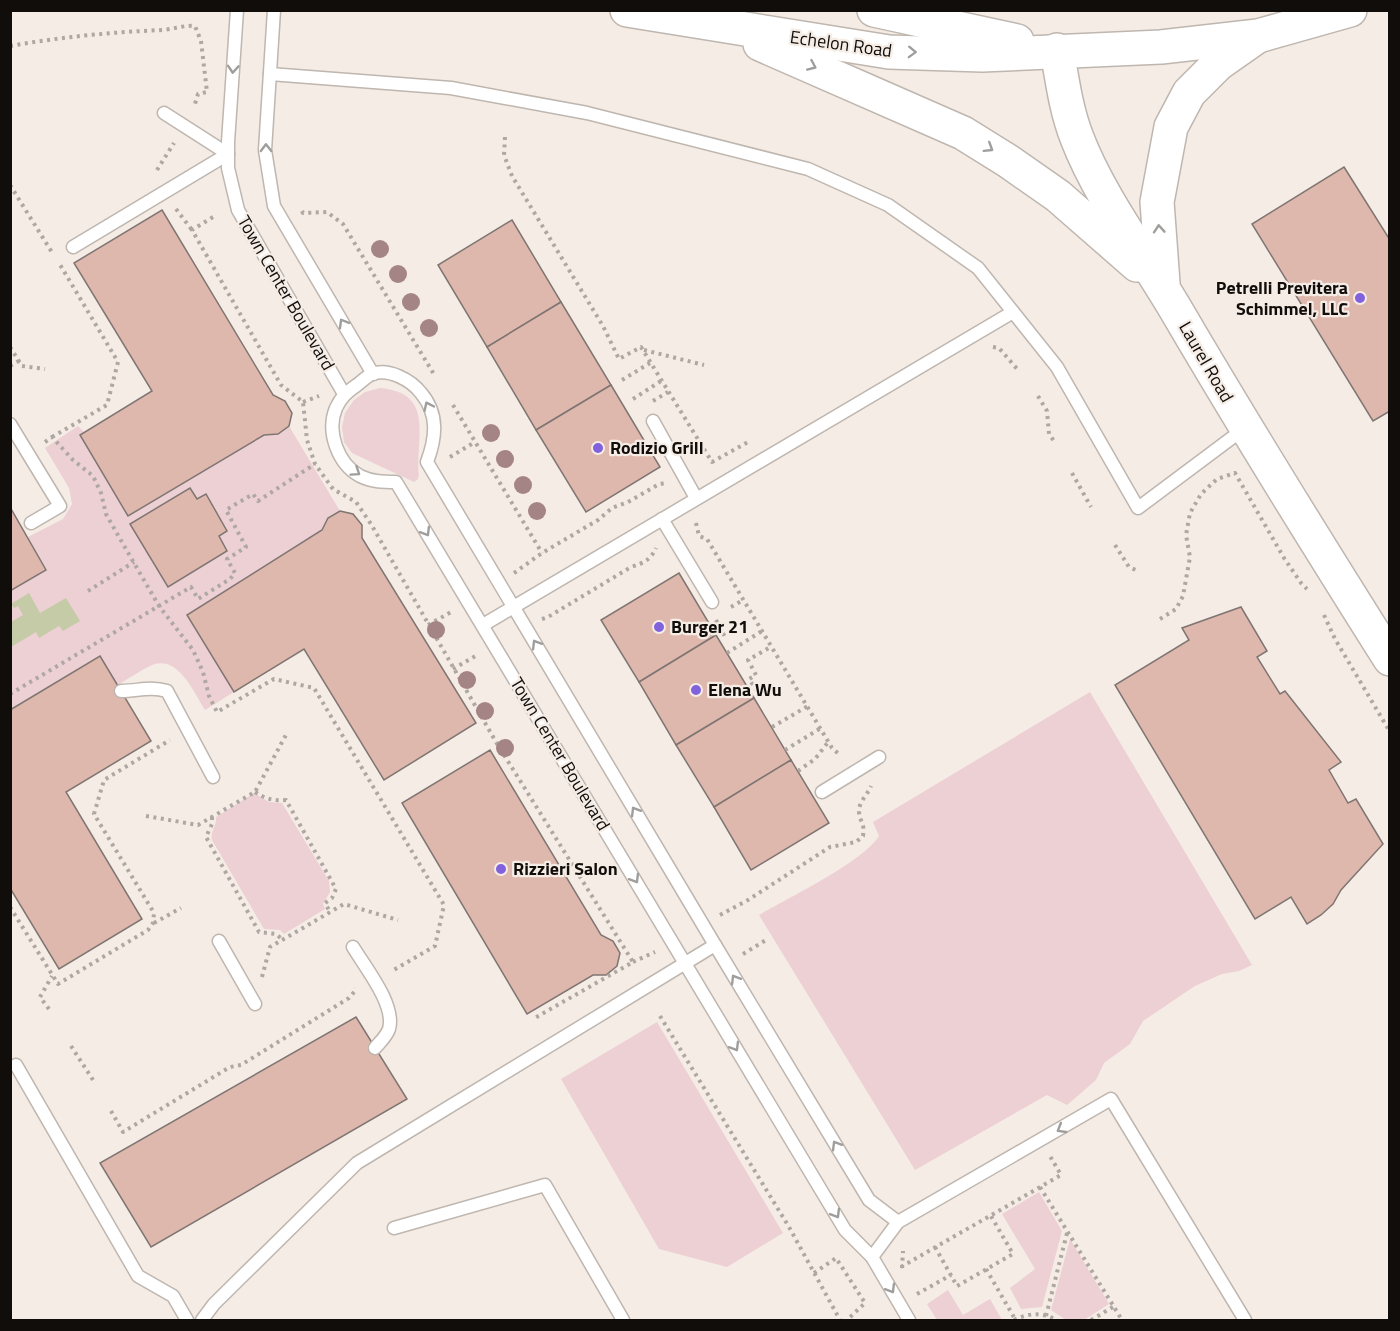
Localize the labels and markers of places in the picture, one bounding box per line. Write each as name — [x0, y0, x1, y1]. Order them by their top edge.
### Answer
place label: Petrelli Previtera Schimmel, LLC — [1216, 274, 1348, 322]
marker: Petrelli Previtera Schimmel, LLC — [1353, 291, 1367, 305]
place label: Rodizio Grill — [610, 434, 704, 461]
marker: Rodizio Grill — [591, 441, 605, 455]
place label: Burger 21 — [671, 613, 748, 640]
marker: Burger 21 — [652, 620, 666, 634]
place label: Elena Wu — [708, 676, 782, 703]
marker: Elena Wu — [689, 683, 703, 697]
place label: Rizzieri Salon — [513, 855, 618, 882]
marker: Rizzieri Salon — [494, 862, 508, 876]

